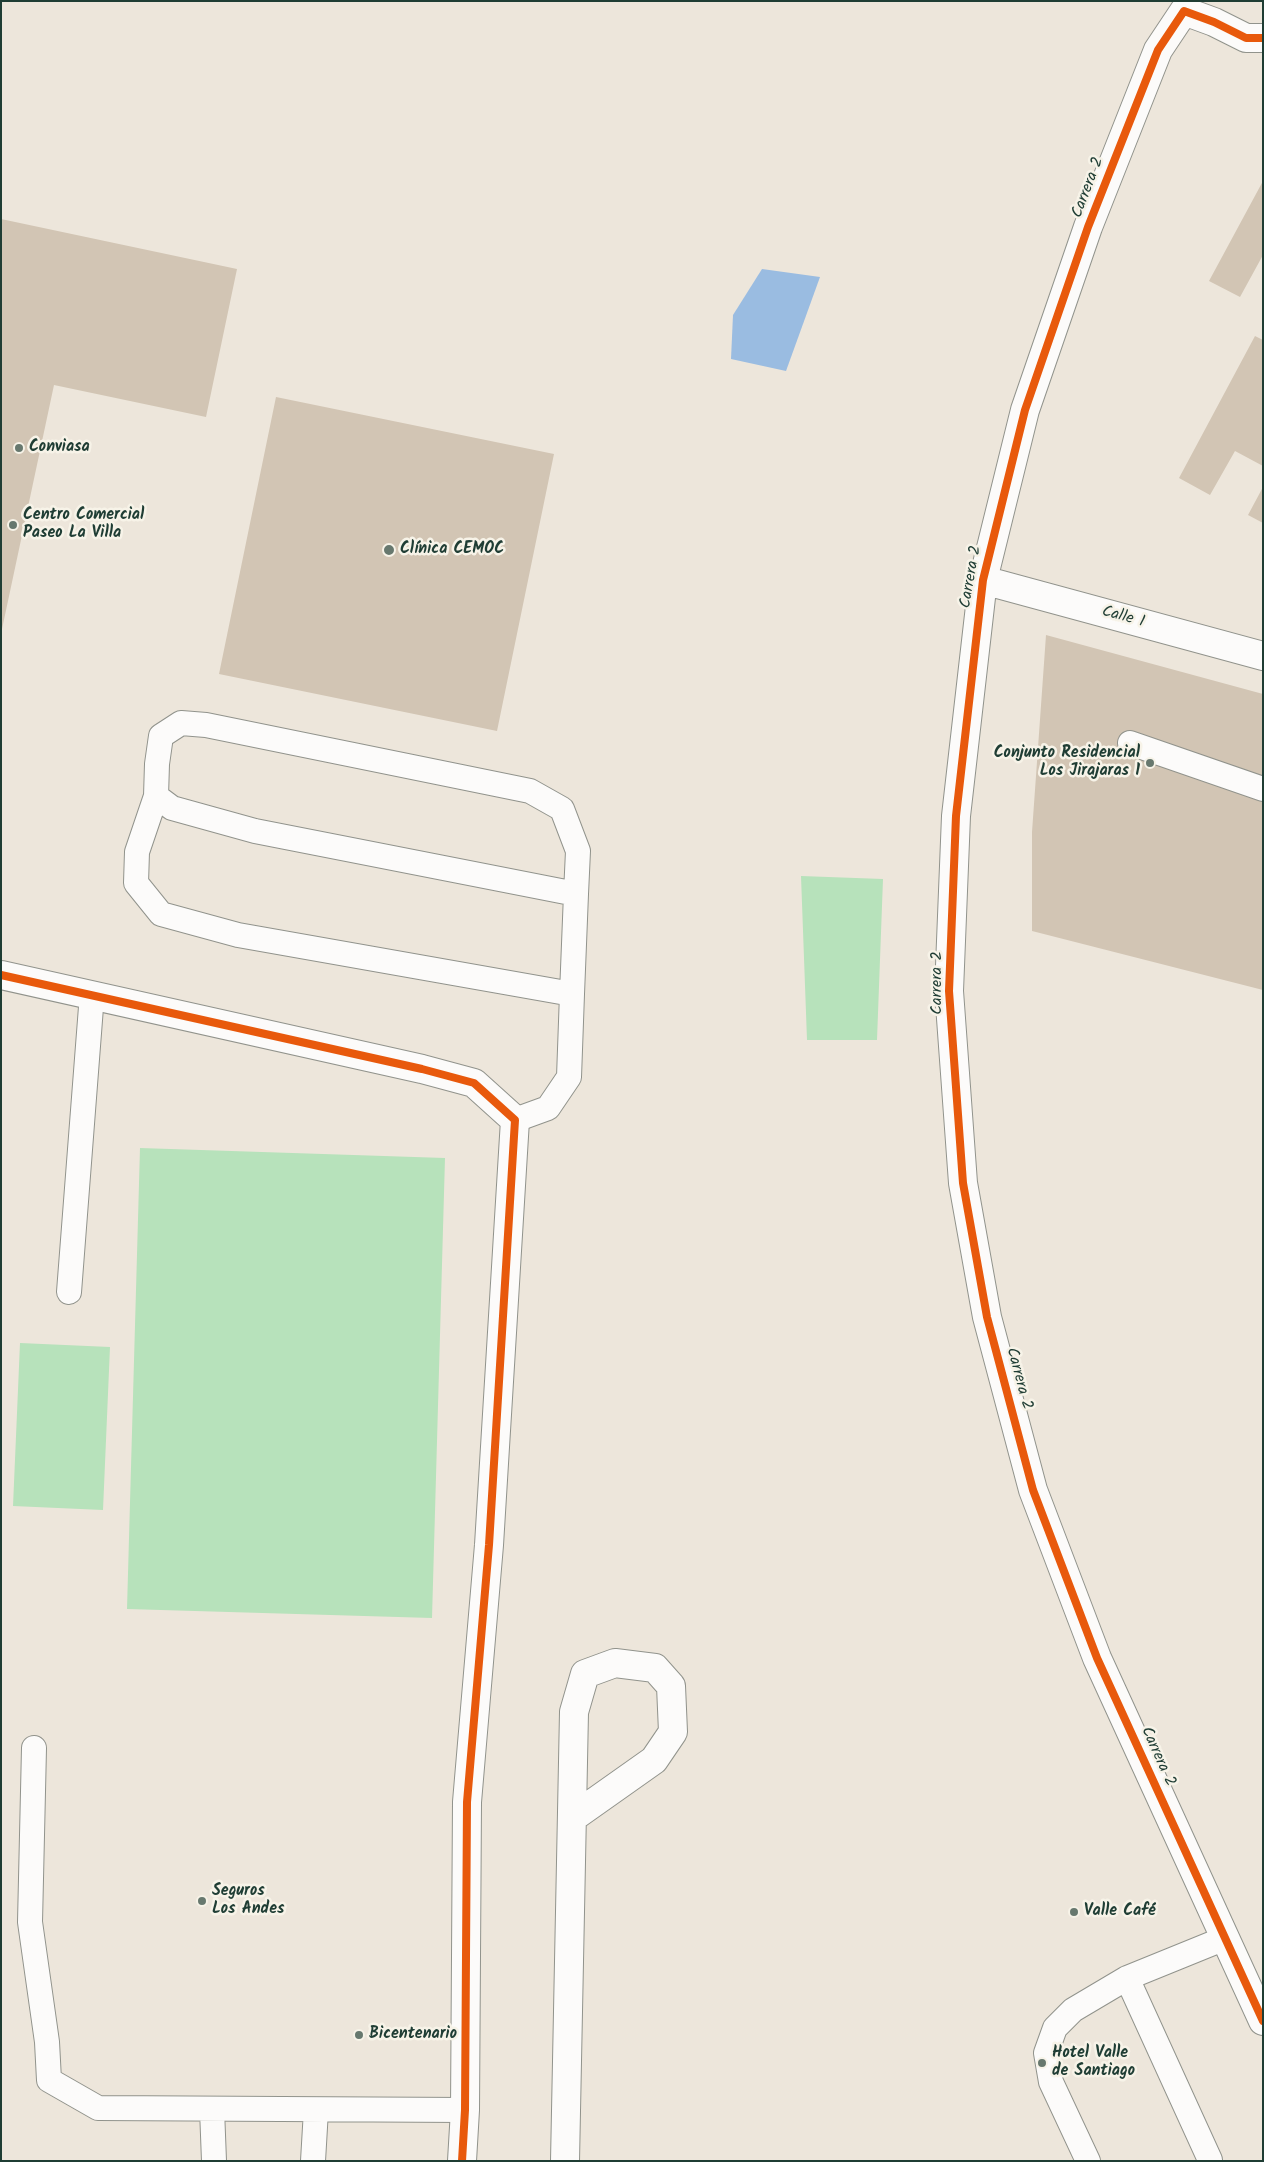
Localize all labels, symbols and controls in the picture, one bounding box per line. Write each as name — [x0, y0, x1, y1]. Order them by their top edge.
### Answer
street label: Carrera 2 — [1069, 155, 1109, 221]
place label: Conviasa — [29, 438, 90, 458]
marker: Conviasa — [13, 442, 25, 454]
place label: Centro Comercial Paseo La Villa — [23, 506, 144, 544]
marker: Centro Comercial Paseo La Villa — [7, 519, 19, 531]
place label: Clínica CEMOC — [400, 540, 504, 560]
marker: Clínica CEMOC — [382, 543, 396, 557]
street label: Carrera 2 — [957, 544, 987, 610]
street label: Calle 1 — [1099, 603, 1147, 633]
place label: Conjunto Residencial Los Jirajaras 1 — [994, 744, 1140, 782]
marker: Conjunto Residencial Los Jirajaras 1 — [1144, 757, 1156, 769]
street label: Carrera 2 — [928, 951, 948, 1015]
street label: Carrera 2 — [1001, 1346, 1035, 1412]
street label: Carrera 2 — [1135, 1724, 1179, 1790]
place label: Seguros Los Andes — [212, 1882, 285, 1920]
marker: Seguros Los Andes — [196, 1895, 208, 1907]
place label: Valle Café — [1084, 1902, 1155, 1922]
marker: Valle Café — [1068, 1906, 1080, 1918]
place label: Bicentenario — [369, 2025, 457, 2045]
marker: Bicentenario — [353, 2029, 365, 2041]
place label: Hotel Valle de Santiago — [1052, 2044, 1135, 2082]
marker: Hotel Valle de Santiago — [1036, 2057, 1048, 2069]

